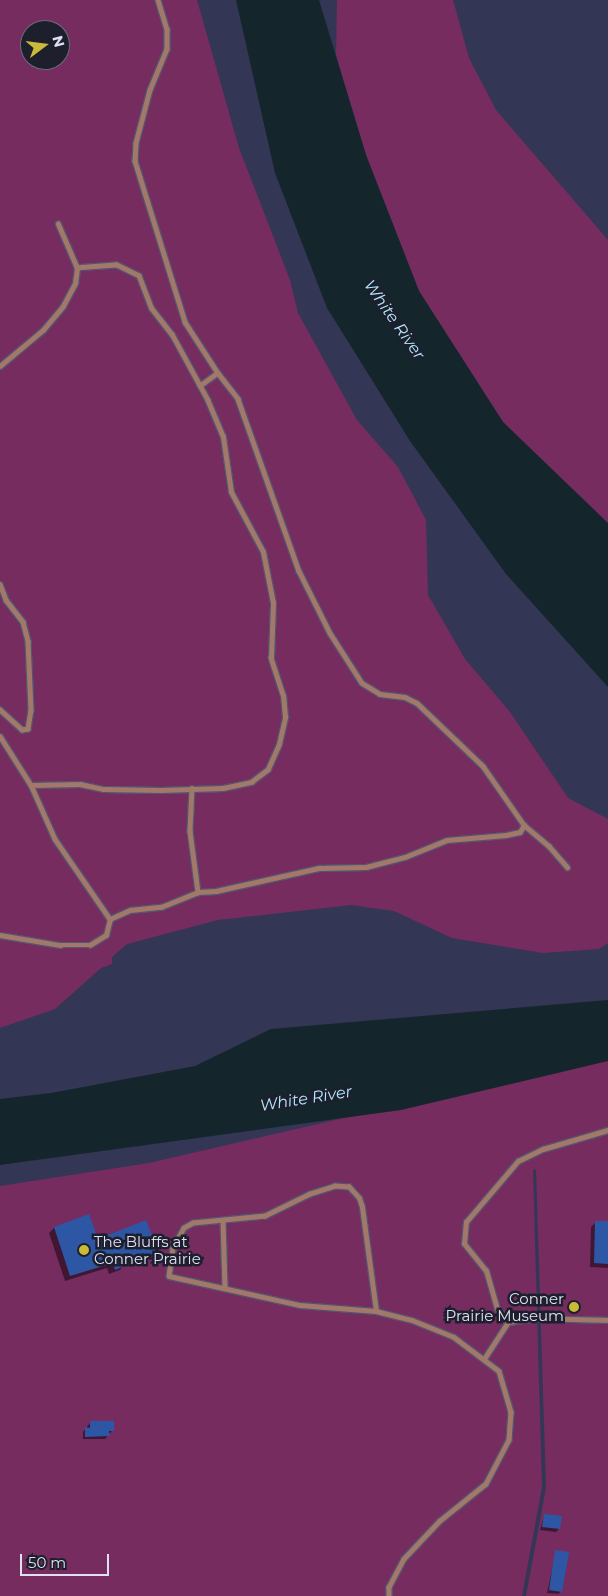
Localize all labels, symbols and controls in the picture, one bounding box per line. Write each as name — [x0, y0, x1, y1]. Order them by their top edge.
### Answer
north arrow — [20, 20, 70, 70]
text: N — [48, 34, 69, 49]
water label: White River — [360, 277, 428, 363]
water label: White River — [259, 1082, 353, 1116]
place label: The Bluffs at Conner Prairie — [94, 1232, 201, 1267]
marker: The Bluffs at Conner Prairie — [78, 1244, 90, 1256]
place label: Conner Prairie Museum — [446, 1289, 564, 1324]
marker: Conner Prairie Museum — [568, 1301, 580, 1313]
scale bar — [22, 1544, 111, 1576]
text: 50 m — [28, 1553, 66, 1572]

